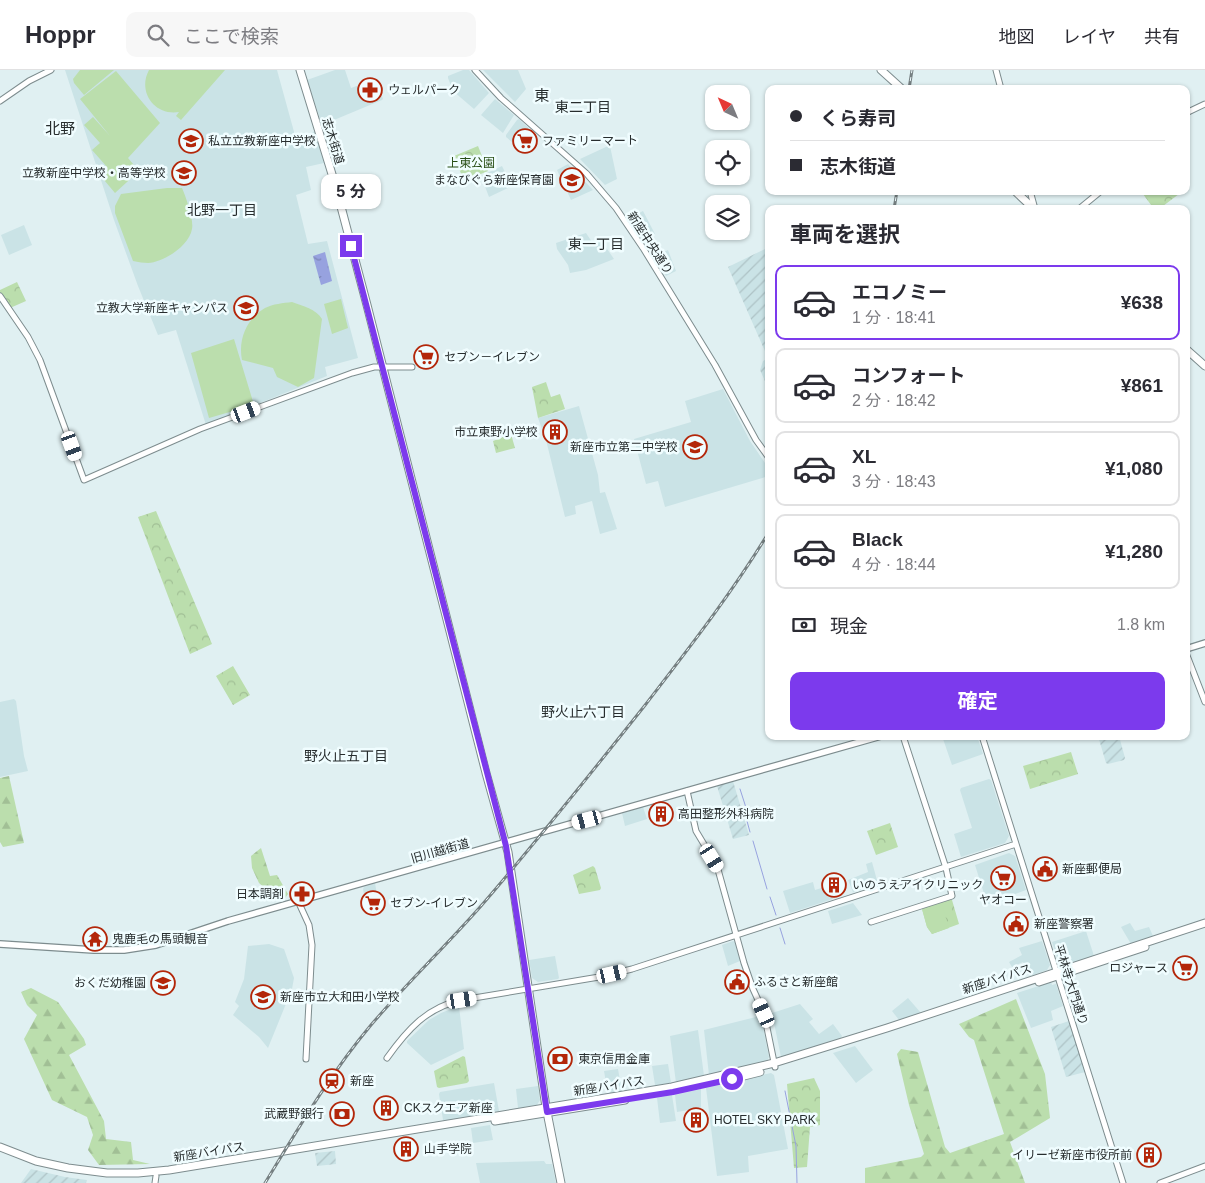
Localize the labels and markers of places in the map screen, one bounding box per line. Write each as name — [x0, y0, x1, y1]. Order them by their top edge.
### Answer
pharmacy icon: ウェルパーク — [357, 77, 383, 103]
place label: ウェルパーク — [388, 83, 460, 97]
school or university icon: 私立立教新座中学校 — [178, 128, 204, 154]
supermarket icon: ファミリーマート — [512, 128, 538, 154]
place label: 私立立教新座中学校 — [208, 134, 316, 148]
place label: ファミリーマート — [542, 134, 638, 148]
school or university icon: 立教新座中学校・高等学校 — [171, 160, 197, 186]
place label: 立教新座中学校・高等学校 — [22, 166, 166, 180]
school or university icon: まなびぐら新座保育園 — [559, 167, 585, 193]
place label: まなびぐら新座保育園 — [434, 173, 554, 187]
school or university icon: 立教大学新座キャンパス — [233, 295, 259, 321]
place label: 立教大学新座キャンパス — [96, 301, 228, 315]
supermarket icon: セブン－イレブン — [413, 344, 439, 370]
place label: セブン－イレブン — [444, 350, 540, 364]
building icon: 市立東野小学校 — [542, 419, 568, 445]
place label: 市立東野小学校 — [454, 425, 538, 439]
school or university icon: 新座市立第二中学校 — [682, 434, 708, 460]
place label: 新座市立第二中学校 — [570, 440, 678, 454]
building icon: 高田整形外科病院 — [648, 801, 674, 827]
place label: 高田整形外科病院 — [678, 807, 774, 821]
public building icon: 新座郵便局 — [1032, 856, 1058, 882]
place label: 新座郵便局 — [1062, 862, 1122, 876]
supermarket icon: ヤオコー — [990, 865, 1016, 891]
building icon: いのうえアイクリニック — [821, 872, 847, 898]
place label: いのうえアイクリニック — [852, 878, 983, 892]
pharmacy icon: 日本調剤 — [289, 881, 315, 907]
place label: 日本調剤 — [236, 887, 284, 901]
supermarket icon: セブン-イレブン — [360, 890, 386, 916]
place label: ヤオコー — [979, 893, 1027, 907]
place label: セブン-イレブン — [390, 896, 478, 910]
public building icon: 新座警察署 — [1003, 911, 1029, 937]
place label: 新座警察署 — [1034, 917, 1094, 931]
temple icon: 鬼鹿毛の馬頭観音 — [82, 926, 108, 952]
place label: 鬼鹿毛の馬頭観音 — [112, 932, 208, 946]
supermarket icon: ロジャース — [1172, 955, 1198, 981]
place label: ロジャース — [1109, 961, 1168, 975]
public building icon: ふるさと新座館 — [724, 969, 750, 995]
school or university icon: おくだ幼稚園 — [150, 970, 176, 996]
place label: ふるさと新座館 — [754, 975, 838, 989]
place label: おくだ幼稚園 — [74, 976, 146, 990]
school or university icon: 新座市立大和田小学校 — [250, 984, 276, 1010]
place label: 新座市立大和田小学校 — [280, 990, 400, 1004]
bank icon: 東京信用金庫 — [547, 1046, 573, 1072]
place label: 東京信用金庫 — [578, 1052, 650, 1066]
station icon: 新座 — [319, 1068, 345, 1094]
place label: 新座 — [350, 1074, 374, 1088]
building icon: CKスクエア新座 — [373, 1095, 399, 1121]
bank icon: 武蔵野銀行 — [329, 1101, 355, 1127]
place label: CKスクエア新座 — [404, 1101, 493, 1115]
place label: 武蔵野銀行 — [264, 1107, 324, 1121]
building icon: HOTEL SKY PARK — [683, 1107, 709, 1133]
place label: HOTEL SKY PARK — [714, 1113, 816, 1127]
building icon: 山手学院 — [393, 1136, 419, 1162]
place label: 山手学院 — [424, 1142, 472, 1156]
building icon: イリーゼ新座市役所前 — [1136, 1142, 1162, 1168]
place label: イリーゼ新座市役所前 — [1012, 1148, 1132, 1162]

